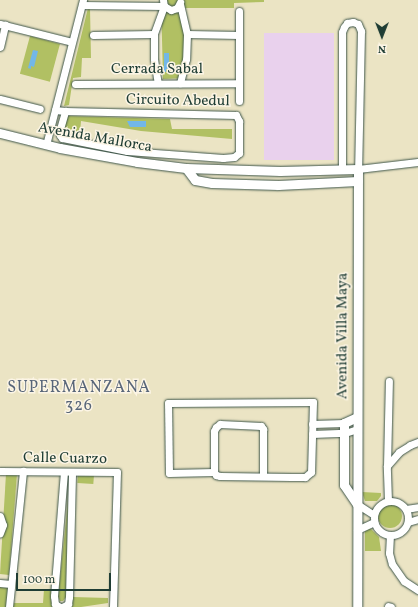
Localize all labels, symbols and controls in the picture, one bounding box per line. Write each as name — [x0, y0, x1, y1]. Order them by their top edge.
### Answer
north arrow — [362, 16, 402, 56]
text: N — [378, 41, 386, 56]
street label: Cerrada Sabal — [111, 61, 203, 79]
street label: Circuito Abedul — [126, 91, 230, 111]
street label: Avenida Mallorca — [36, 119, 154, 157]
street label: Avenida Villa Maya — [334, 272, 352, 400]
district label: SUPERMANZANA 326 — [7, 378, 151, 416]
street label: Calle Cuarzo — [23, 449, 107, 469]
scale bar — [18, 565, 113, 591]
text: 100 m — [23, 572, 55, 588]

